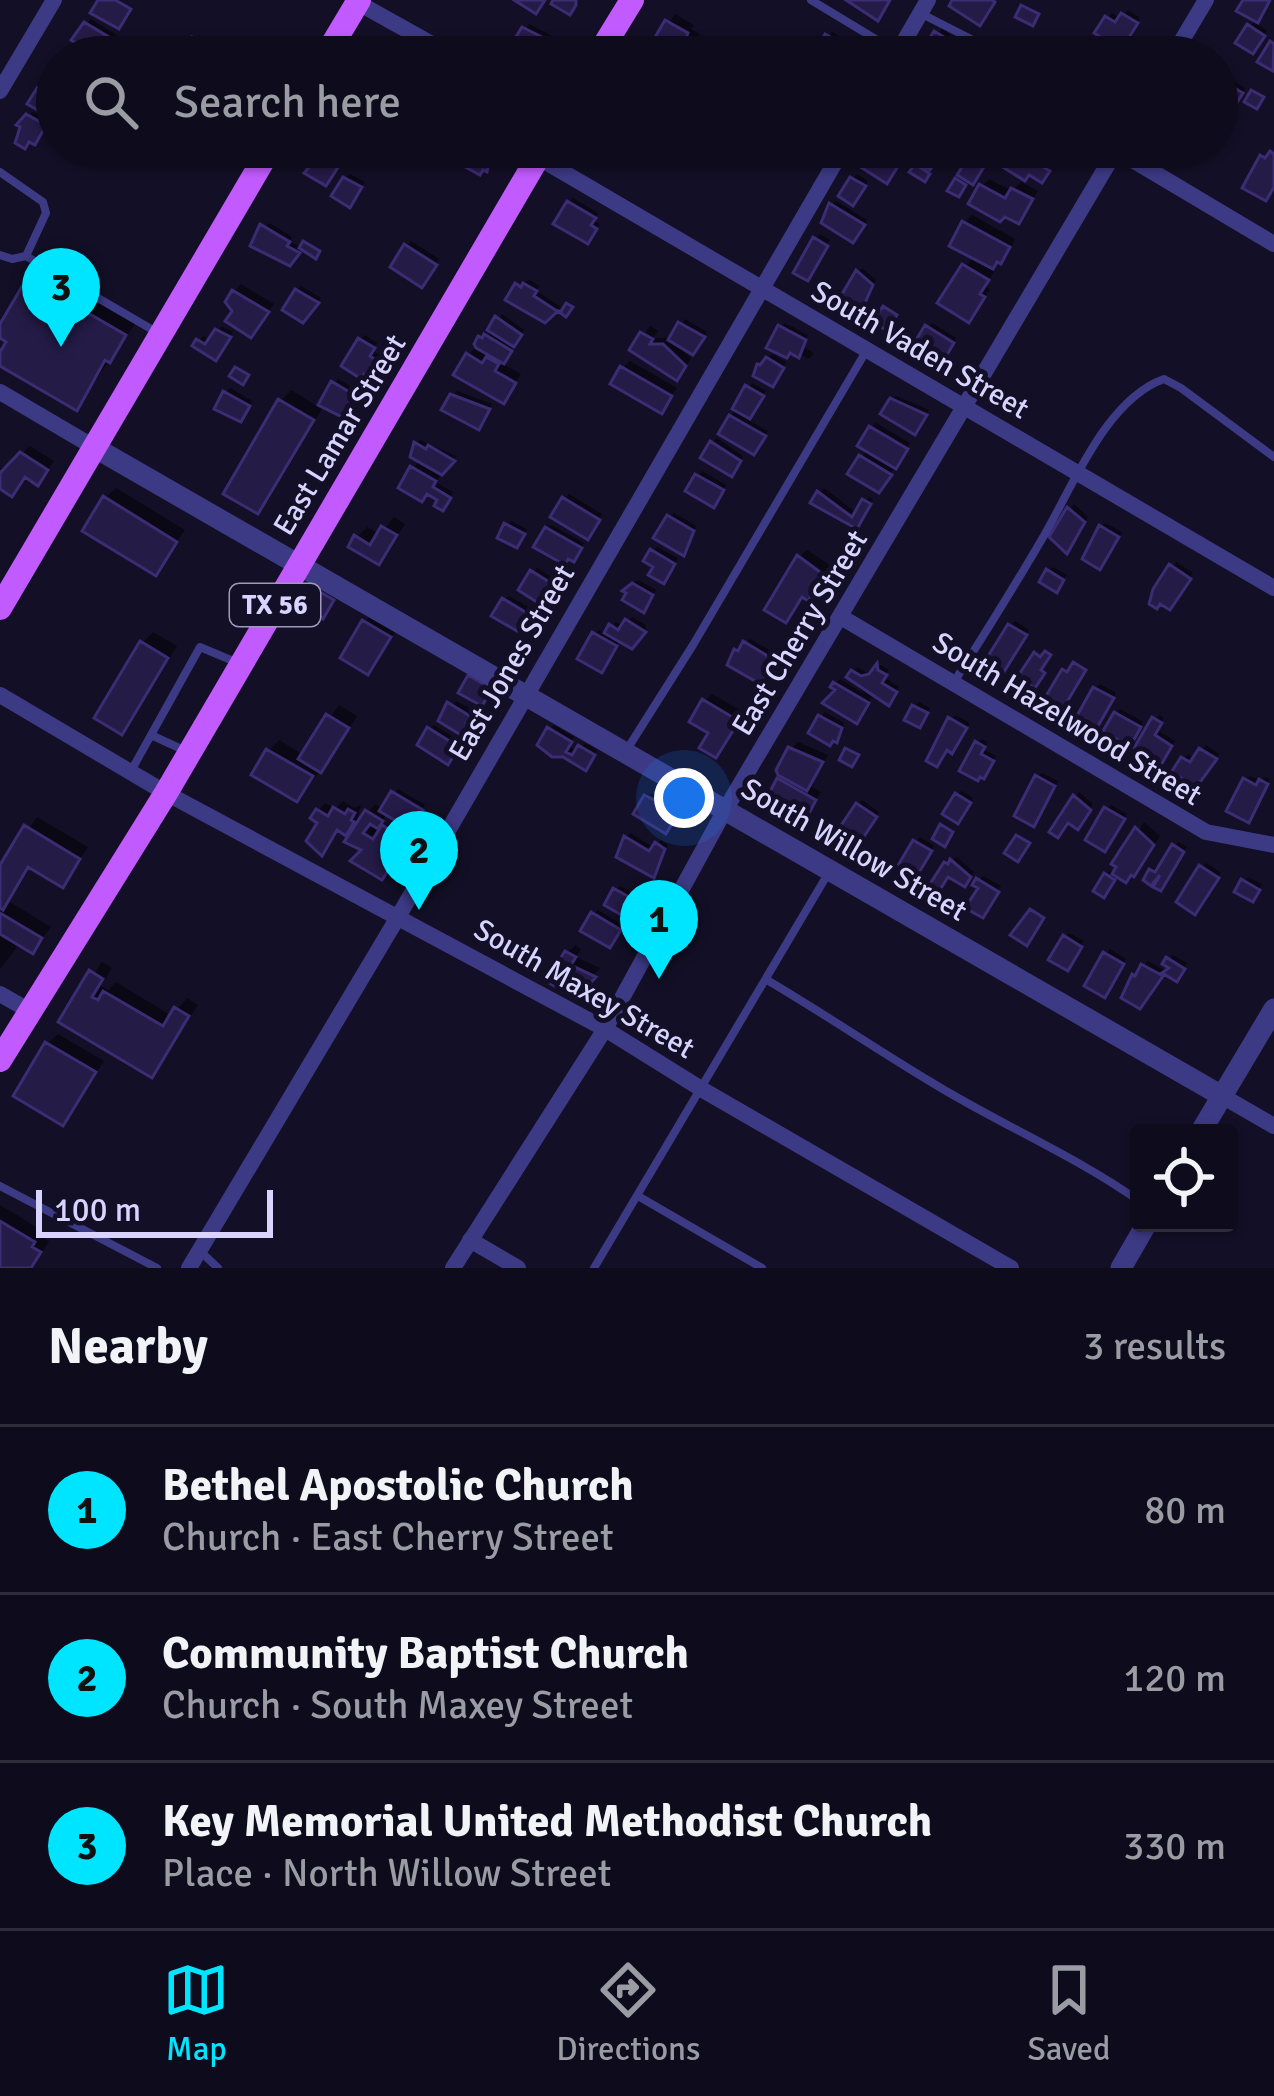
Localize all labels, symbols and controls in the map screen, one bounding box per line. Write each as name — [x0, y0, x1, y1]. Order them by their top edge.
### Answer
search box — [36, 36, 1238, 168]
icon: search — [78, 69, 144, 135]
text: Search here — [174, 75, 401, 130]
pin: 3 — [22, 248, 100, 347]
street label: South Vaden Street — [805, 273, 1035, 427]
street label: East Lamar Street — [266, 328, 414, 542]
street label: East Cherry Street — [724, 523, 876, 743]
street label: East Jones Street — [441, 558, 583, 768]
road number: TX 56 — [230, 584, 320, 626]
street label: South Hazelwood Street — [926, 624, 1208, 814]
your location — [654, 768, 714, 828]
street label: South Willow Street — [735, 770, 973, 930]
pin: 2 — [380, 811, 458, 910]
pin: 1 — [620, 880, 698, 979]
street label: South Maxey Street — [467, 911, 701, 1067]
map controls — [1130, 1124, 1238, 1232]
button: locate — [1130, 1124, 1238, 1232]
scale bar — [36, 1184, 273, 1237]
text: 100 m — [54, 1190, 141, 1231]
text: Nearby — [48, 1315, 208, 1378]
text: 3 results — [1083, 1322, 1226, 1370]
text: Bethel Apostolic Church — [162, 1458, 634, 1513]
text: 1 — [76, 1486, 98, 1534]
text: 80 m — [1144, 1486, 1226, 1534]
text: Church · East Cherry Street — [162, 1513, 614, 1561]
text: Community Baptist Church — [162, 1626, 689, 1681]
text: 2 — [76, 1654, 98, 1702]
text: 120 m — [1123, 1654, 1226, 1702]
text: Church · South Maxey Street — [162, 1681, 633, 1729]
text: Key Memorial United Methodist Church — [162, 1794, 932, 1849]
text: 3 — [76, 1822, 98, 1870]
text: 330 m — [1123, 1822, 1226, 1870]
text: Place · North Willow Street — [162, 1849, 611, 1897]
tab: Map — [163, 1957, 229, 2070]
tab: Directions — [556, 1957, 701, 2070]
tab: Saved — [1027, 1957, 1111, 2070]

